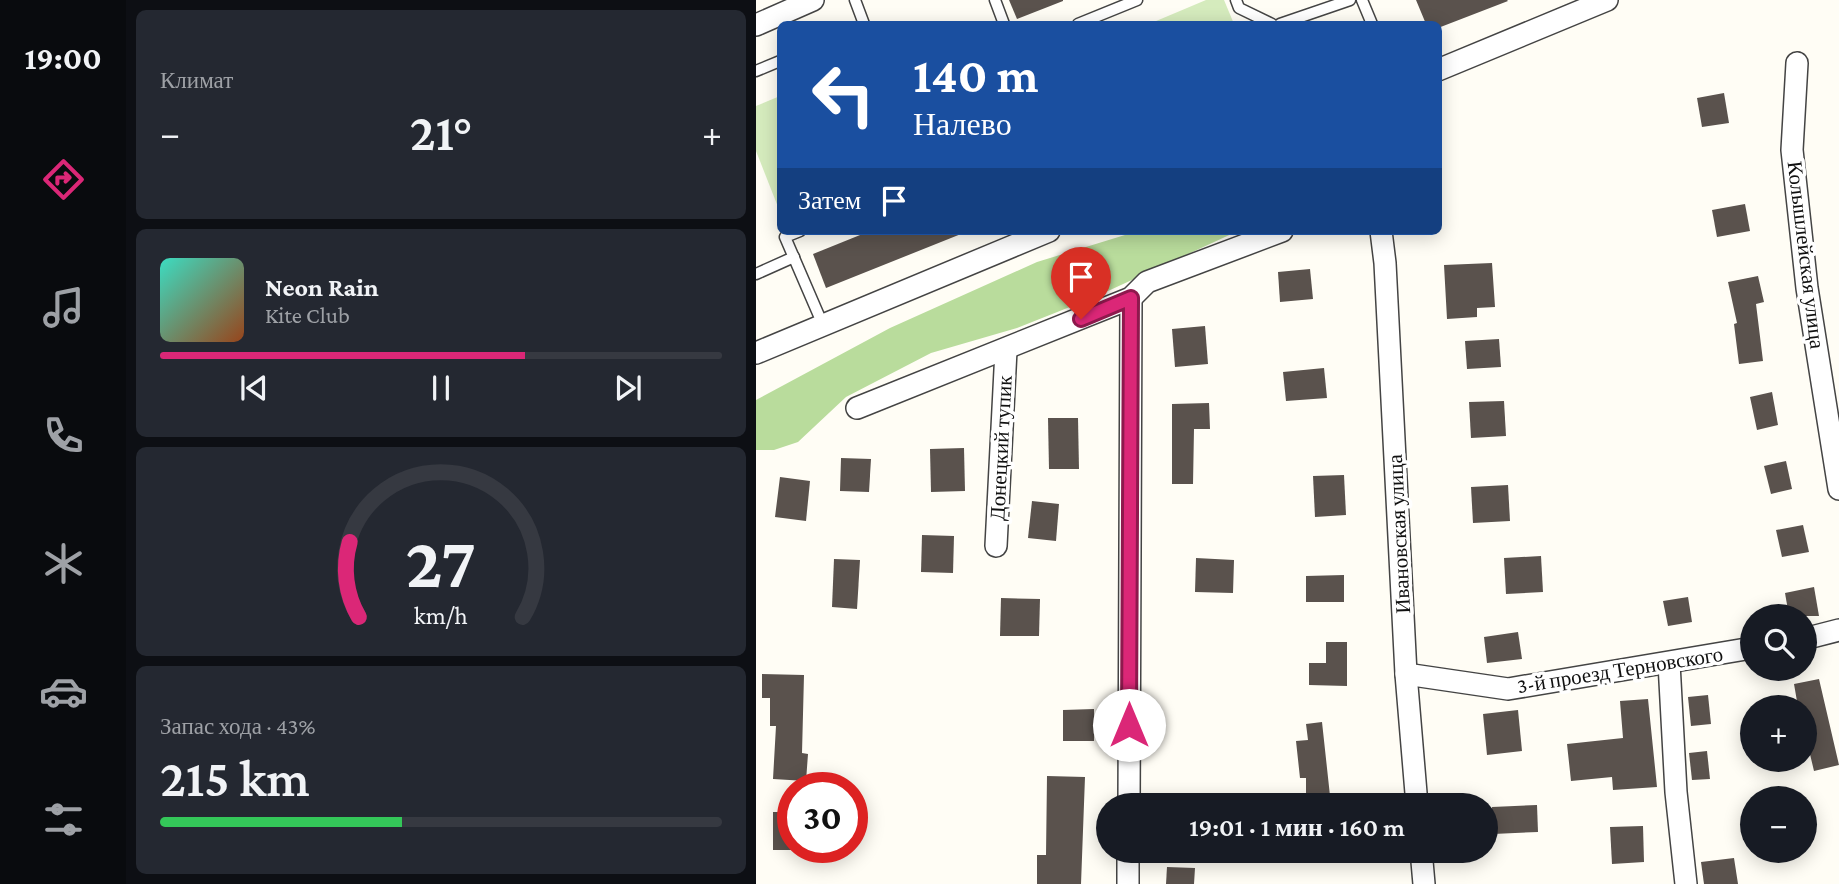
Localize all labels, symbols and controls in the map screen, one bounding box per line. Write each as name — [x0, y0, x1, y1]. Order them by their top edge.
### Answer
text: 19:00 — [24, 40, 102, 76]
text: 140 m — [913, 48, 1038, 103]
icon: left — [798, 49, 889, 140]
text: Климат — [160, 67, 233, 93]
text: 21° — [410, 103, 472, 161]
text: Налево — [913, 106, 1012, 142]
text: − — [160, 112, 180, 154]
text: + — [702, 112, 722, 154]
icon: directions — [39, 155, 88, 204]
street label: Колышлейская улица — [1783, 160, 1830, 351]
icon: arrive — [875, 182, 913, 220]
text: Затем — [798, 186, 861, 215]
pin — [1051, 247, 1111, 319]
icon: arrive — [1062, 258, 1100, 296]
text: Neon Rain — [265, 273, 379, 302]
icon: music — [39, 283, 88, 332]
text: Kite Club — [265, 302, 350, 328]
icon: previous — [235, 369, 273, 407]
icon: pause — [422, 369, 460, 407]
icon: next — [609, 369, 647, 407]
street label: Донецкий тупик — [985, 374, 1017, 521]
icon: phone — [39, 411, 88, 460]
street label: Ивановская улица — [1383, 453, 1415, 614]
text: 27 — [406, 523, 476, 604]
icon: climate — [39, 539, 88, 588]
text: km/h — [414, 602, 468, 629]
map controls — [1740, 604, 1817, 863]
button: search — [1740, 604, 1817, 681]
street label: 3-й проезд Терновского — [1515, 642, 1725, 698]
icon: car — [39, 667, 88, 716]
position arrow — [1092, 688, 1166, 762]
button: + — [1740, 695, 1817, 772]
text: Запас хода · 43% — [160, 713, 315, 739]
text: 215 km — [160, 749, 310, 807]
speed limit sign: 30 — [777, 772, 868, 863]
button: − — [1740, 786, 1817, 863]
icon: filters — [39, 795, 88, 844]
text: 19:01 · 1 мин · 160 m — [1189, 813, 1405, 842]

